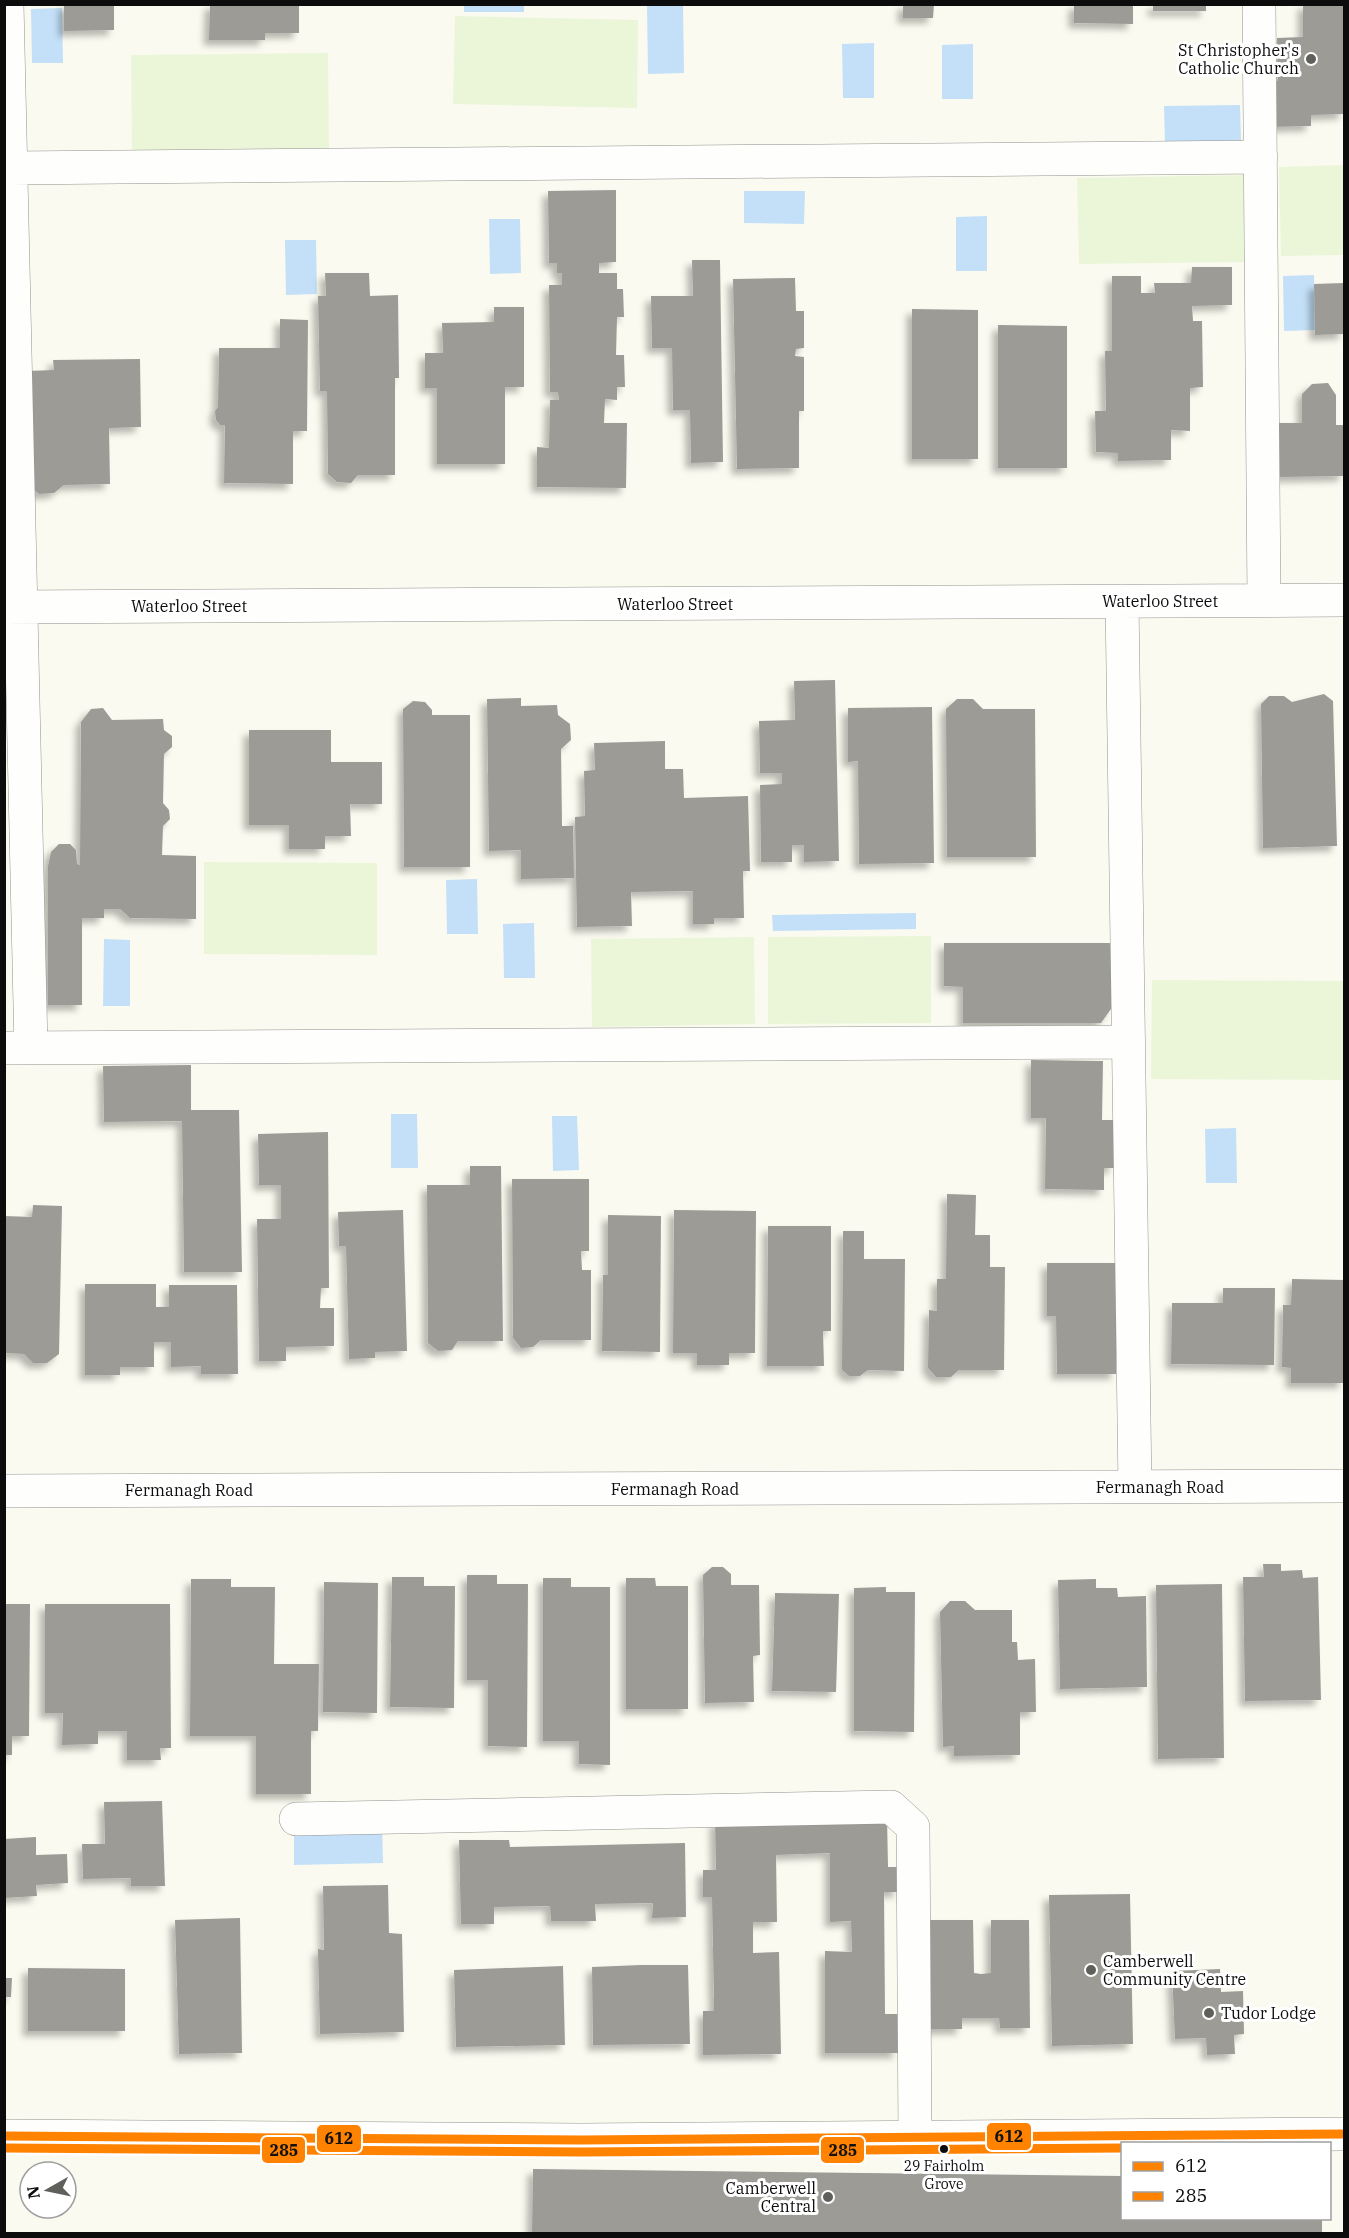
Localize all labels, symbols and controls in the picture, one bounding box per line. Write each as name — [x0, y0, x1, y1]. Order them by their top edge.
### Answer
place label: St Christopher's Catholic Church — [1178, 40, 1299, 78]
marker: St Christopher's Catholic Church — [1304, 52, 1318, 66]
street label: Waterloo Street — [1102, 591, 1218, 611]
street label: Waterloo Street — [617, 594, 733, 614]
street label: Waterloo Street — [131, 596, 247, 616]
street label: Fermanagh Road — [1096, 1477, 1225, 1497]
street label: Fermanagh Road — [611, 1479, 740, 1499]
street label: Fermanagh Road — [125, 1480, 254, 1500]
place label: Camberwell Community Centre — [1103, 1951, 1246, 1989]
marker: Camberwell Community Centre — [1084, 1963, 1098, 1977]
place label: Tudor Lodge — [1221, 2003, 1316, 2023]
marker: Tudor Lodge — [1202, 2006, 1216, 2020]
line badge: 612 — [986, 2122, 1032, 2151]
line badge: 612 — [316, 2124, 362, 2153]
text: 612 — [995, 2126, 1023, 2146]
text: 612 — [325, 2128, 353, 2148]
line badge: 285 — [261, 2136, 306, 2164]
line badge: 285 — [820, 2136, 865, 2164]
text: 285 — [270, 2140, 298, 2160]
text: 285 — [829, 2140, 857, 2160]
legend — [1121, 2142, 1331, 2220]
marker: 29 Fairholm Grove — [938, 2143, 950, 2155]
text: 612 — [1175, 2154, 1207, 2177]
place label: 29 Fairholm Grove — [904, 2157, 984, 2193]
north arrow — [18, 2160, 78, 2220]
place label: Camberwell Central — [725, 2178, 816, 2216]
text: 285 — [1175, 2184, 1207, 2207]
text: N — [22, 2185, 44, 2200]
marker: Camberwell Central — [821, 2190, 835, 2204]

